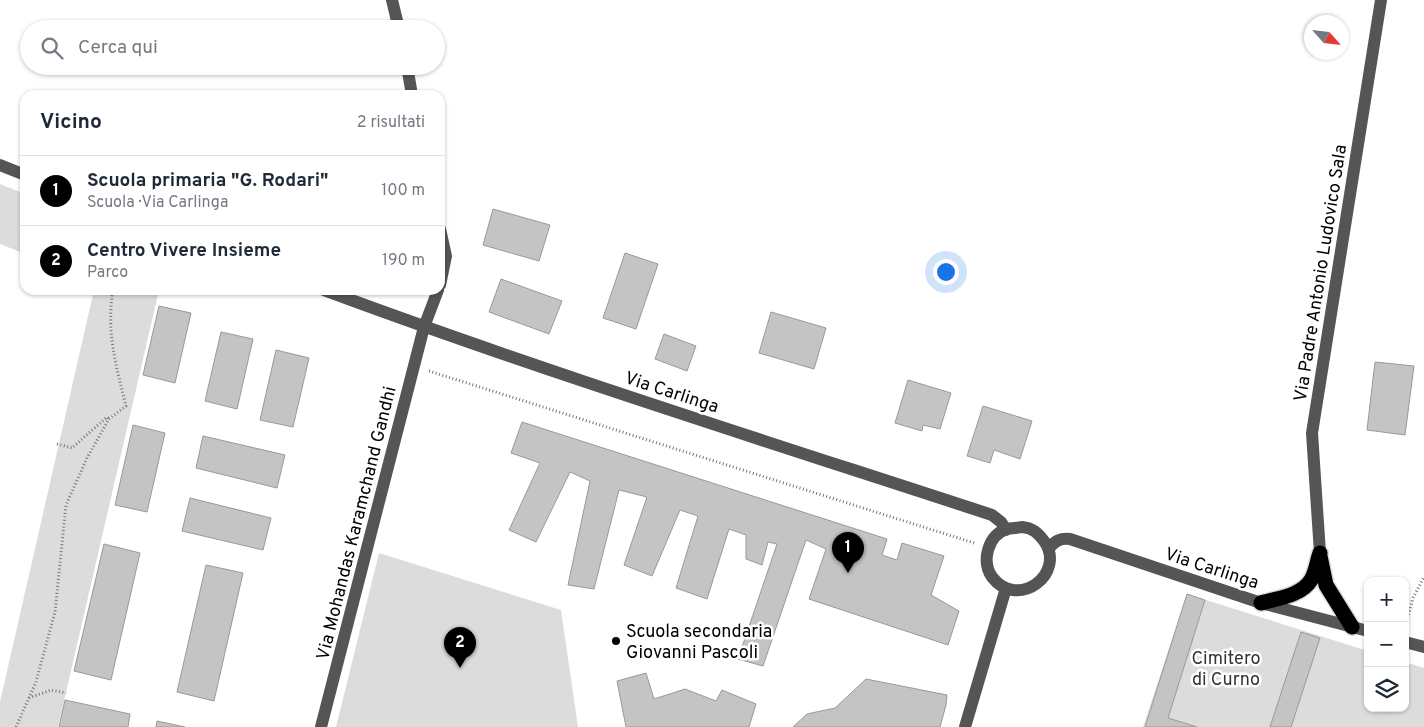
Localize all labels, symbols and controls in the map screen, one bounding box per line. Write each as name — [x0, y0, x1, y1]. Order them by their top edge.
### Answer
north arrow — [1304, 15, 1349, 60]
search box — [20, 20, 445, 75]
icon: search — [38, 34, 66, 62]
text: Cerca qui — [78, 36, 158, 60]
text: Vicino — [40, 109, 102, 136]
text: 2 risultati — [357, 113, 425, 133]
street label: Via Padre Antonio Ludovico Sala — [1290, 143, 1353, 403]
text: Scuola primaria "G. Rodari" — [87, 169, 328, 193]
text: 1 — [53, 181, 59, 201]
text: 100 m — [381, 181, 425, 201]
text: Scuola · Via Carlinga — [87, 193, 228, 213]
text: Centro Vivere Insieme — [87, 239, 281, 263]
text: 2 — [51, 251, 61, 271]
text: 190 m — [382, 251, 425, 271]
your location — [933, 259, 959, 285]
text: Parco — [87, 263, 128, 283]
street label: Via Carlinga — [622, 367, 722, 419]
street label: Via Mohandas Karamchand Gandhi — [312, 384, 403, 663]
pin: 1 — [832, 532, 864, 573]
street label: Via Carlinga — [1162, 543, 1262, 595]
map controls — [1364, 577, 1409, 712]
button: + — [1364, 577, 1409, 622]
place label: Scuola secondaria Giovanni Pascoli — [626, 621, 772, 665]
button: − — [1364, 622, 1409, 667]
pin: 2 — [444, 627, 476, 668]
marker: Scuola secondaria Giovanni Pascoli — [610, 635, 622, 647]
park label: Cimitero di Curno — [1191, 648, 1261, 692]
button: layers — [1364, 667, 1409, 712]

